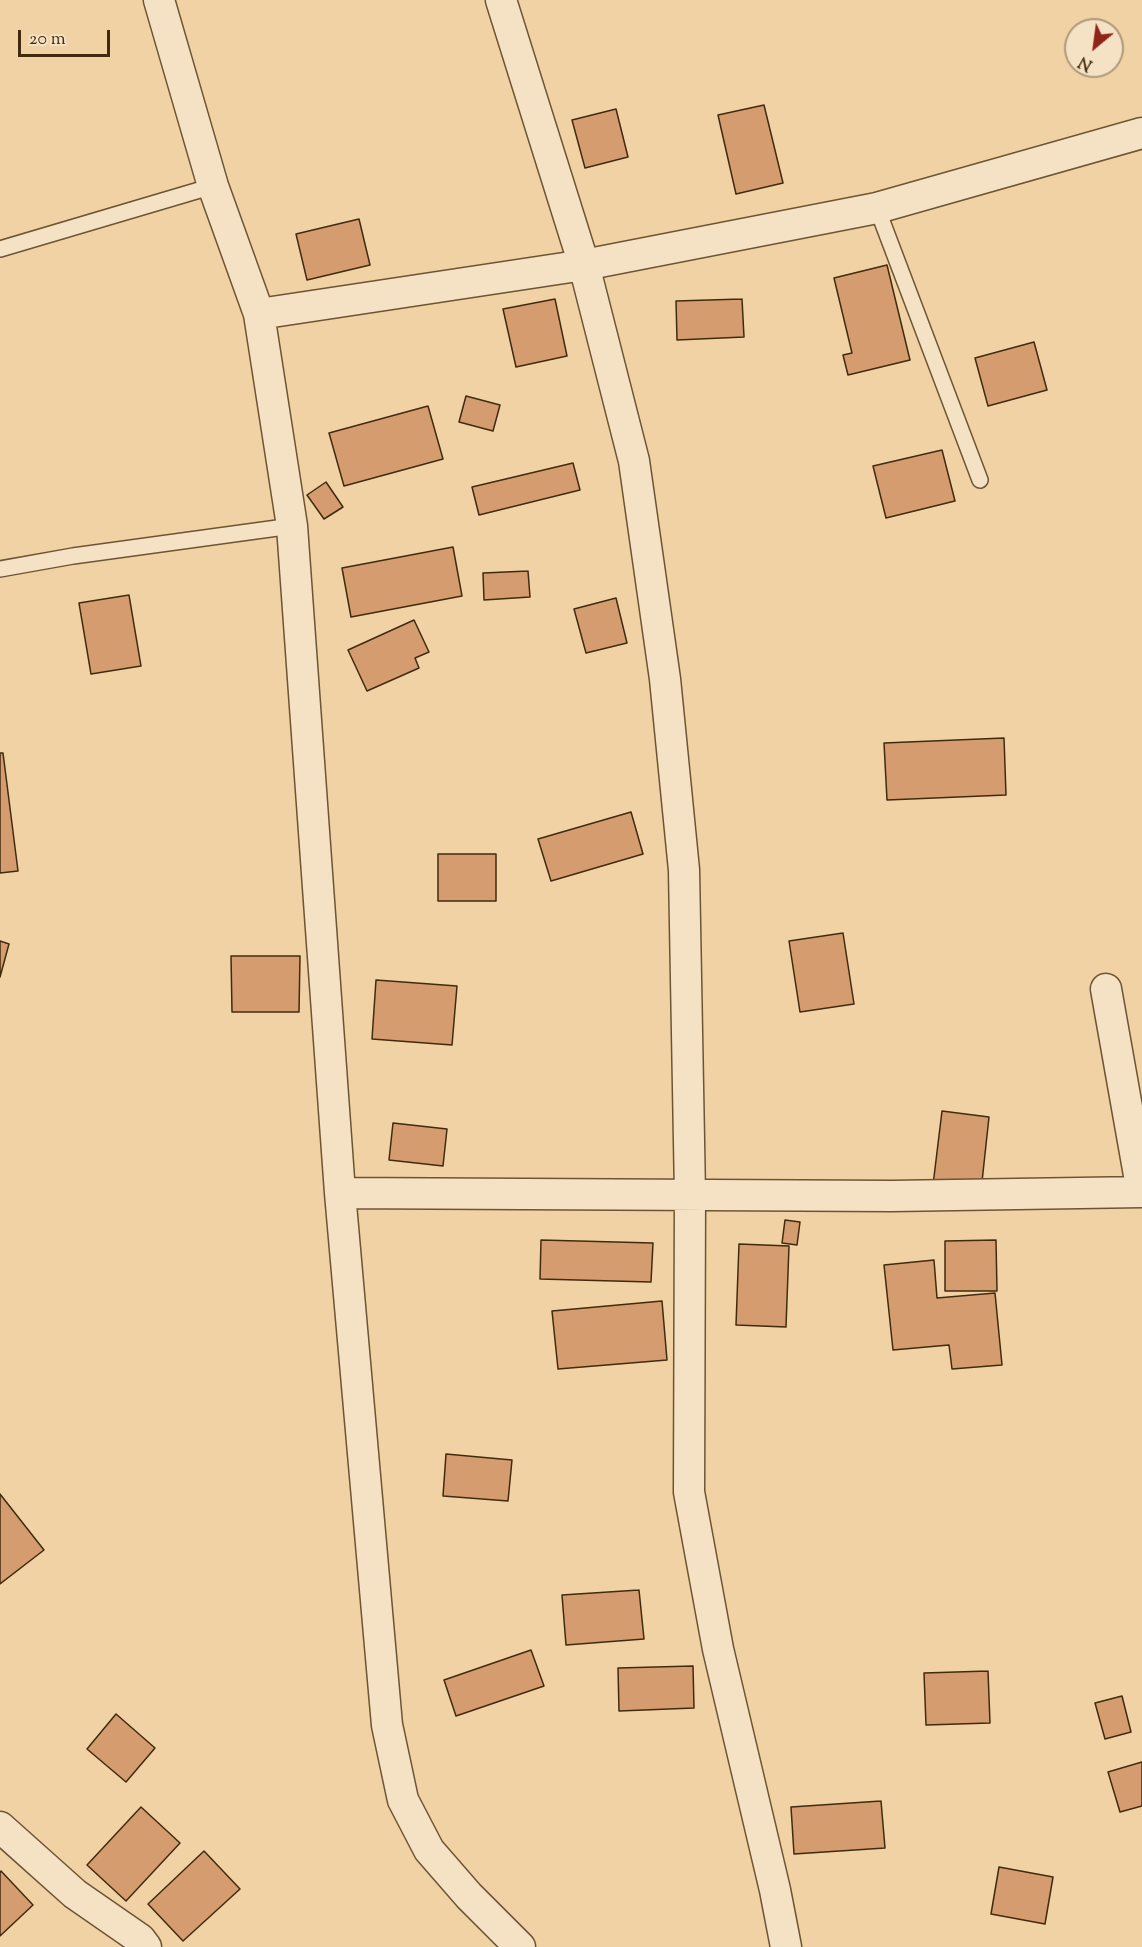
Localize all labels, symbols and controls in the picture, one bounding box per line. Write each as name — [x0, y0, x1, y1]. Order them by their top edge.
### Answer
scale bar — [21, 18, 112, 56]
north arrow — [1064, 18, 1124, 78]
text: 20 m — [29, 27, 66, 53]
text: N — [1075, 49, 1097, 76]

